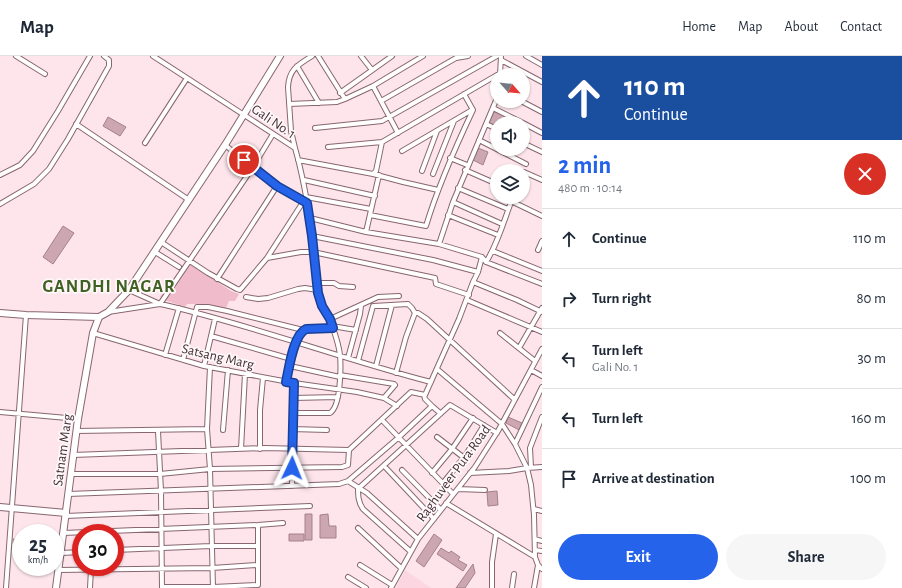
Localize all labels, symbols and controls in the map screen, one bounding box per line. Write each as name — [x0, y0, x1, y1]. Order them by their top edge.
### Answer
text: Map — [20, 18, 54, 37]
text: Home — [682, 20, 716, 34]
text: Map — [738, 20, 762, 34]
text: About — [784, 20, 818, 34]
text: Contact — [840, 20, 882, 34]
north arrow — [490, 68, 530, 108]
map controls — [490, 68, 530, 204]
icon: ahead — [558, 72, 610, 124]
text: 110 m — [624, 73, 686, 101]
street label: Gali No. 1 — [249, 102, 298, 142]
text: Continue — [624, 106, 688, 124]
button: sound — [490, 116, 530, 156]
pin — [227, 143, 261, 177]
icon: arrive — [233, 149, 255, 171]
button: close — [844, 153, 886, 195]
text: 2 min — [558, 154, 611, 178]
button: layers — [490, 164, 530, 204]
text: 480 m · 10:14 — [558, 182, 622, 195]
icon: ahead — [558, 228, 580, 250]
text: Continue — [592, 231, 647, 246]
text: 110 m — [853, 231, 886, 246]
district label: GANDHI NAGAR — [42, 278, 176, 296]
icon: right — [558, 288, 580, 310]
text: Turn right — [592, 291, 651, 306]
text: 80 m — [856, 291, 886, 306]
street label: Satsang Marg — [180, 342, 255, 372]
text: Turn left — [592, 343, 643, 358]
icon: left — [558, 348, 580, 370]
text: 30 m — [857, 351, 886, 366]
text: Gali No. 1 — [592, 361, 638, 374]
icon: left — [558, 408, 580, 430]
text: Turn left — [592, 411, 643, 426]
text: 160 m — [851, 411, 886, 426]
street label: Satnam Marg — [51, 413, 75, 487]
street label: Raghuveer Pura Road — [414, 423, 493, 524]
position arrow — [271, 447, 313, 489]
icon: arrive — [558, 468, 580, 490]
text: Arrive at destination — [592, 471, 715, 486]
text: 100 m — [851, 471, 886, 486]
speed limit sign: 30 — [72, 524, 124, 576]
button: Exit — [558, 534, 718, 580]
button: Share — [726, 534, 886, 580]
text: 25 — [29, 535, 47, 555]
text: km/h — [28, 555, 48, 565]

